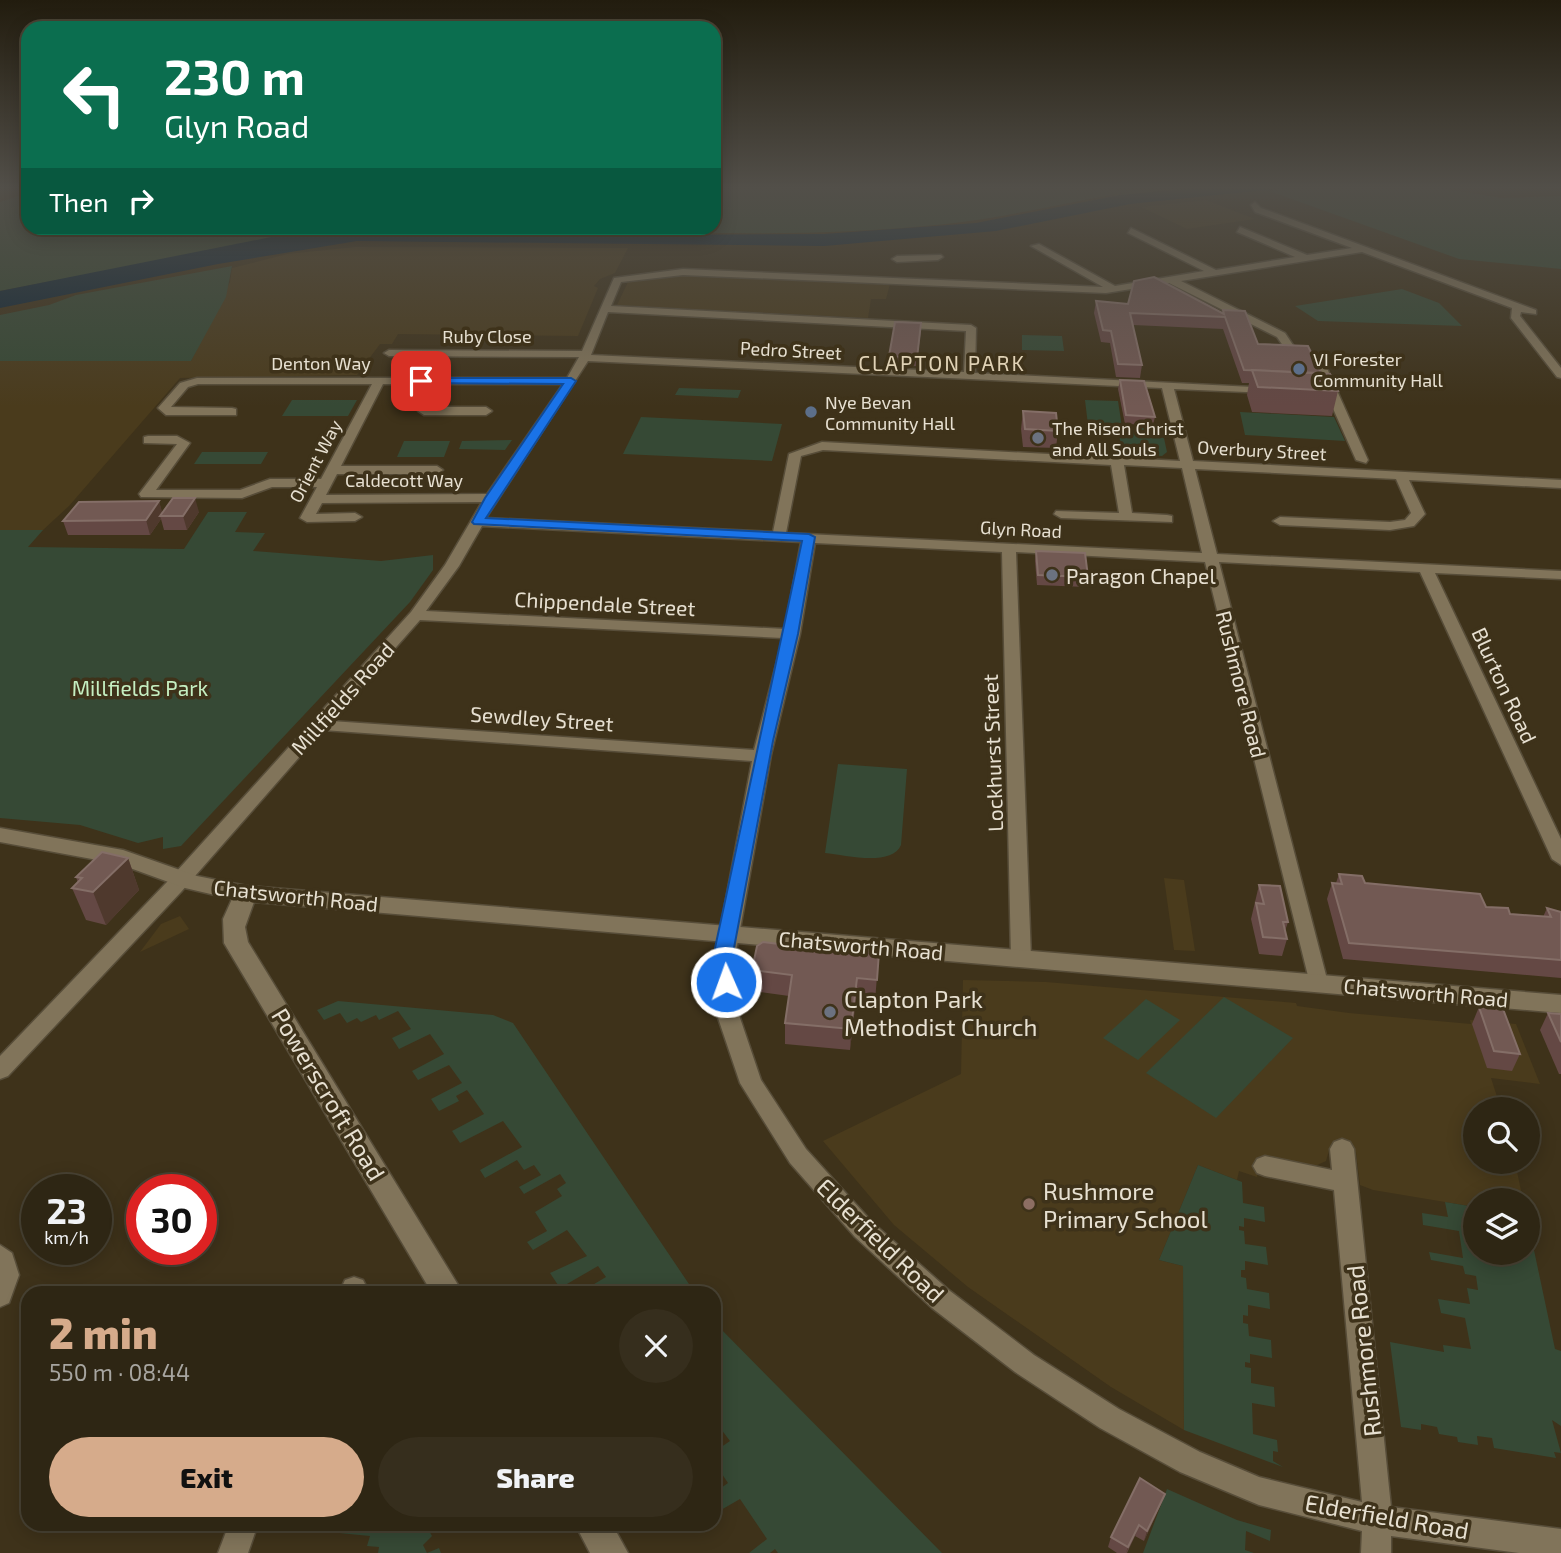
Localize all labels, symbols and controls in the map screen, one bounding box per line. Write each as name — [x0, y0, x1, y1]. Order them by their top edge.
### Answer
text: 230 m — [164, 46, 305, 105]
icon: left — [49, 49, 140, 140]
text: Glyn Road — [164, 106, 309, 144]
icon: right — [122, 182, 160, 220]
text: Then — [49, 186, 108, 217]
street label: Ruby Close — [442, 325, 532, 347]
street label: Pedro Street — [740, 336, 843, 364]
place label: VI Forester Community Hall — [1313, 348, 1443, 391]
district label: CLAPTON PARK — [858, 350, 1026, 375]
pin — [391, 351, 451, 411]
street label: Denton Way — [271, 352, 371, 374]
marker: VI Forester Community Hall — [1291, 361, 1307, 377]
icon: arrive — [402, 362, 440, 400]
place label: Nye Bevan Community Hall — [825, 391, 955, 434]
marker: Nye Bevan Community Hall — [803, 404, 819, 420]
street label: Orient Way — [284, 415, 346, 506]
place label: The Risen Christ and All Souls — [1052, 417, 1184, 460]
marker: The Risen Christ and All Souls — [1030, 430, 1046, 446]
street label: Overbury Street — [1197, 436, 1327, 464]
street label: Caldecott Way — [345, 469, 464, 491]
street label: Glyn Road — [980, 516, 1062, 542]
place label: Paragon Chapel — [1066, 563, 1216, 588]
marker: Paragon Chapel — [1044, 567, 1060, 583]
street label: Chippendale Street — [514, 586, 696, 620]
street label: Rushmore Road — [1212, 608, 1272, 760]
street label: Blurton Road — [1467, 623, 1543, 747]
street label: Millfields Road — [285, 637, 399, 759]
street label: Lockhurst Street — [977, 674, 1007, 832]
park label: Millfields Park — [72, 675, 209, 700]
street label: Sewdley Street — [470, 701, 614, 735]
street label: Chatsworth Road — [213, 874, 379, 916]
street label: Chatsworth Road — [778, 925, 944, 965]
position arrow — [689, 945, 763, 1019]
street label: Chatsworth Road — [1343, 972, 1509, 1012]
place label: Clapton Park Methodist Church — [844, 984, 1037, 1041]
street label: Powerscroft Road — [266, 1003, 392, 1185]
marker: Clapton Park Methodist Church — [822, 1004, 838, 1020]
map controls — [1463, 1097, 1540, 1265]
button: search — [1463, 1097, 1540, 1174]
street label: Elderfield Road — [811, 1172, 951, 1308]
speed limit sign: 30 — [126, 1174, 217, 1265]
place label: Rushmore Primary School — [1043, 1176, 1208, 1233]
button: layers — [1463, 1188, 1540, 1265]
text: 23 — [46, 1189, 87, 1231]
marker: Rushmore Primary School — [1021, 1196, 1037, 1212]
text: km/h — [44, 1226, 89, 1248]
street label: Rushmore Road — [1340, 1264, 1386, 1438]
text: 2 min — [49, 1307, 158, 1357]
button: close — [619, 1309, 693, 1383]
text: 550 m · 08:44 — [49, 1358, 190, 1386]
button: Exit — [49, 1437, 364, 1517]
button: Share — [378, 1437, 693, 1517]
street label: Elderfield Road — [1303, 1487, 1471, 1545]

